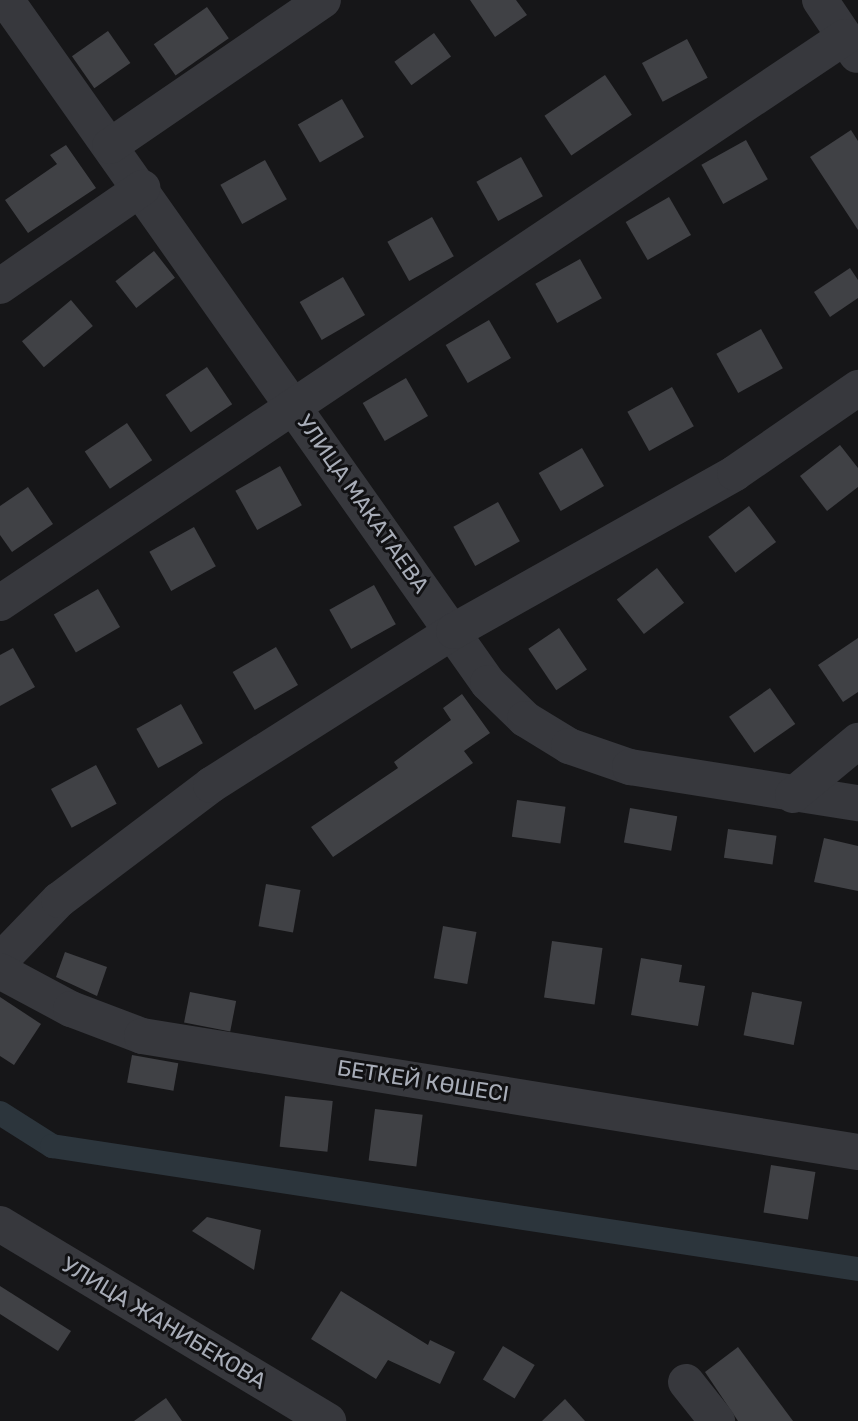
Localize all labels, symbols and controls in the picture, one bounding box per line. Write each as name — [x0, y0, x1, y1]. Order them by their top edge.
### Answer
street label: УЛИЦА МАКАТАЕВА — [291, 410, 435, 598]
street label: БЕТКЕЙ КӨШЕСІ — [335, 1054, 511, 1108]
street label: УЛИЦА ЖАНИБЕКОВА — [57, 1251, 271, 1395]

